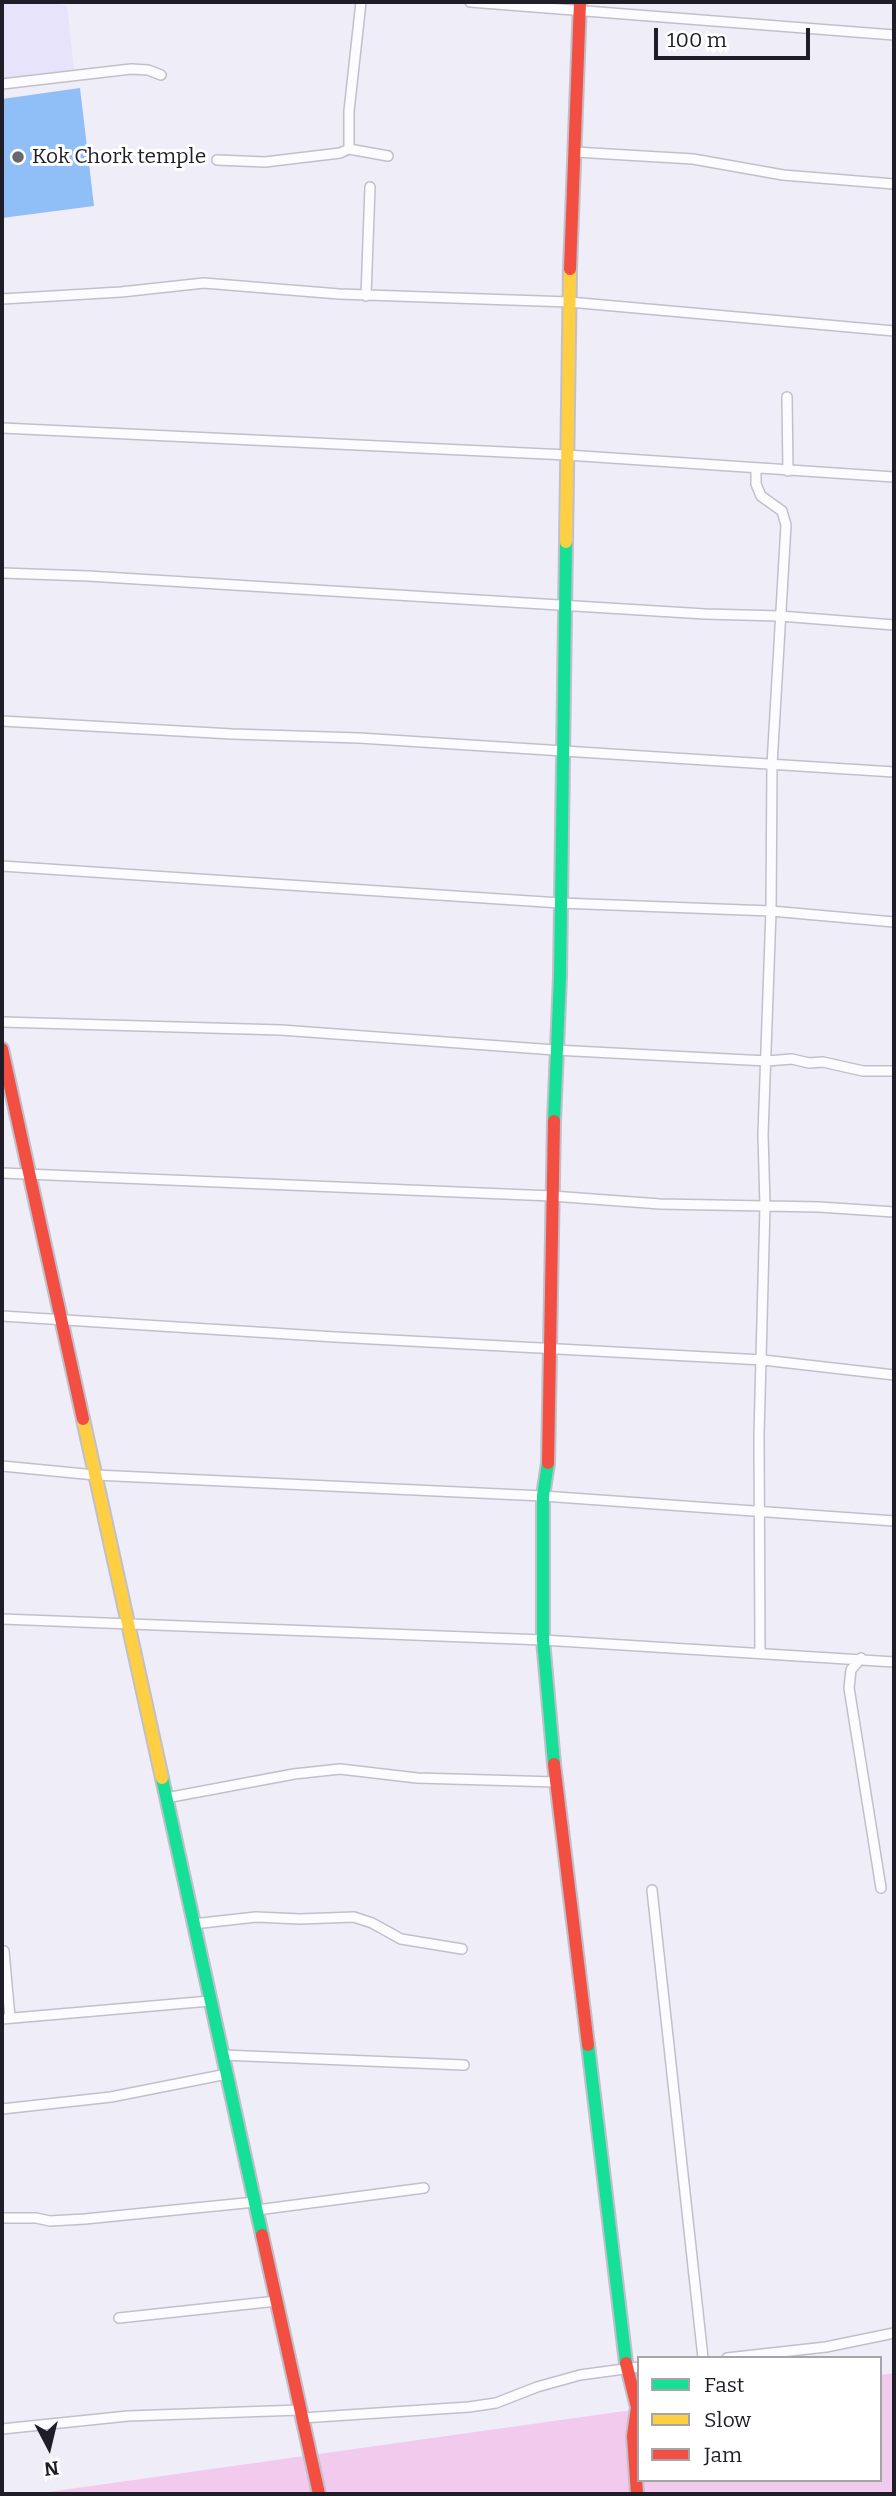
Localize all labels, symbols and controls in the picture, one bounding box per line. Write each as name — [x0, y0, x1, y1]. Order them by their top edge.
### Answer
scale bar — [658, 14, 814, 58]
text: 100 m — [667, 27, 727, 53]
place label: Kok Chork temple — [32, 144, 206, 170]
marker: Kok Chork temple — [10, 149, 26, 165]
legend — [637, 2356, 882, 2482]
text: Fast — [704, 2372, 744, 2398]
text: Slow — [704, 2407, 751, 2433]
north arrow — [14, 2412, 84, 2482]
text: Jam — [704, 2442, 742, 2468]
text: N — [43, 2456, 60, 2481]

